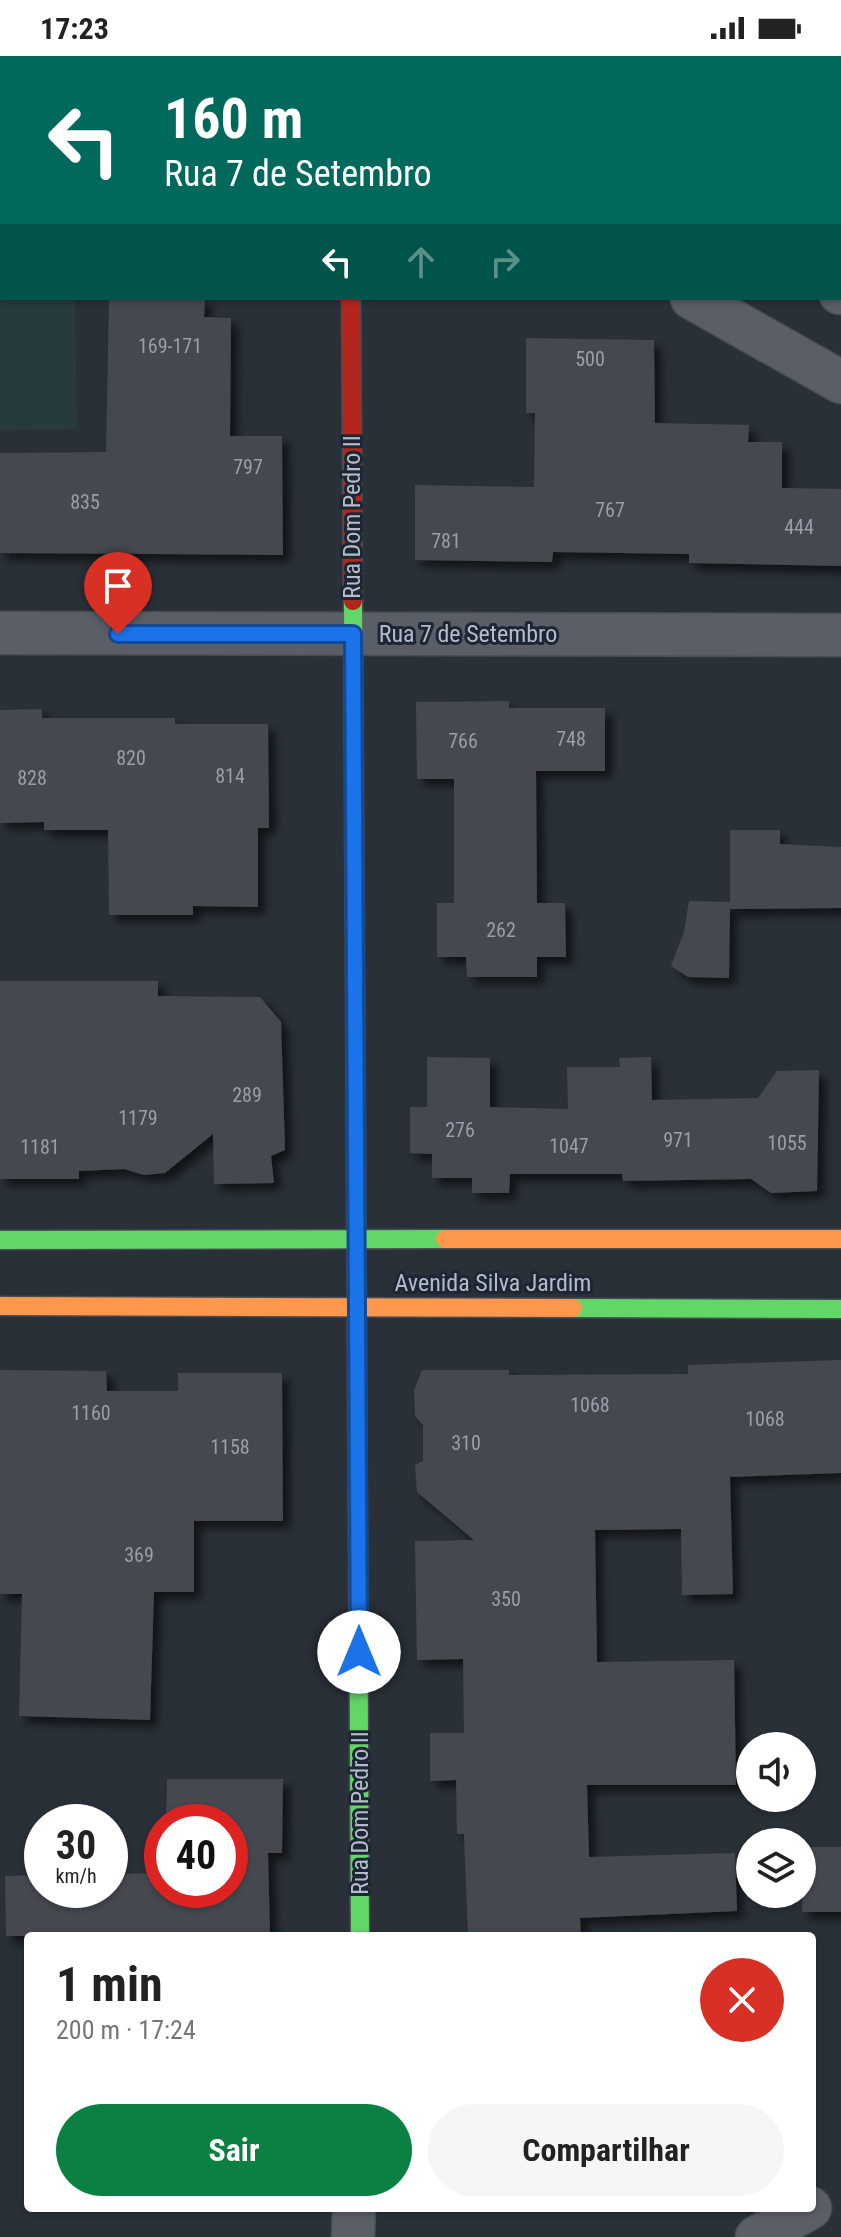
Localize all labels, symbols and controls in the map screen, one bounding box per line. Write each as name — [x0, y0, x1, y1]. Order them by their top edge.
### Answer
text: 17:23 — [40, 11, 109, 46]
text: 160 m — [164, 86, 303, 152]
icon: left — [32, 88, 136, 192]
text: Rua 7 de Setembro — [164, 153, 432, 195]
icon: left — [315, 240, 359, 284]
icon: ahead — [399, 240, 443, 284]
icon: right — [483, 240, 527, 284]
house number: 169-171 — [138, 334, 202, 358]
house number: 500 — [575, 347, 605, 371]
street label: Rua Dom Pedro II — [338, 435, 366, 599]
house number: 797 — [233, 455, 263, 479]
house number: 835 — [70, 490, 100, 514]
house number: 767 — [595, 498, 625, 522]
house number: 444 — [784, 515, 814, 539]
house number: 781 — [431, 529, 461, 553]
pin — [84, 552, 152, 634]
icon: arrive — [96, 564, 140, 608]
street label: Rua 7 de Setembro — [379, 620, 557, 648]
house number: 748 — [556, 727, 586, 751]
house number: 766 — [448, 729, 478, 753]
house number: 820 — [116, 746, 146, 770]
house number: 814 — [215, 764, 245, 788]
house number: 828 — [17, 766, 47, 790]
house number: 262 — [486, 918, 516, 942]
house number: 289 — [232, 1083, 262, 1107]
house number: 1179 — [118, 1106, 158, 1130]
house number: 276 — [445, 1118, 475, 1142]
house number: 971 — [663, 1128, 693, 1152]
house number: 1055 — [767, 1131, 807, 1155]
house number: 1047 — [549, 1134, 589, 1158]
house number: 1181 — [20, 1135, 60, 1159]
street label: Avenida Silva Jardim — [395, 1269, 591, 1297]
house number: 1068 — [570, 1393, 610, 1417]
house number: 1160 — [71, 1401, 111, 1425]
house number: 1068 — [745, 1407, 785, 1431]
house number: 310 — [451, 1431, 481, 1455]
house number: 1158 — [210, 1435, 250, 1459]
house number: 369 — [124, 1543, 154, 1567]
house number: 350 — [491, 1587, 521, 1611]
position arrow — [317, 1610, 401, 1694]
street label: Rua Dom Pedro II — [346, 1731, 374, 1895]
map controls — [736, 1732, 816, 1908]
button: sound — [736, 1732, 816, 1812]
speed limit sign: 40 — [144, 1804, 248, 1908]
text: 30 — [56, 1822, 96, 1869]
button: layers — [736, 1828, 816, 1908]
text: km/h — [55, 1864, 97, 1888]
text: 1 min — [56, 1956, 163, 2013]
button: close — [700, 1958, 784, 2042]
text: 200 m · 17:24 — [56, 2015, 196, 2045]
button: Sair — [56, 2104, 412, 2196]
button: Compartilhar — [428, 2104, 784, 2196]

